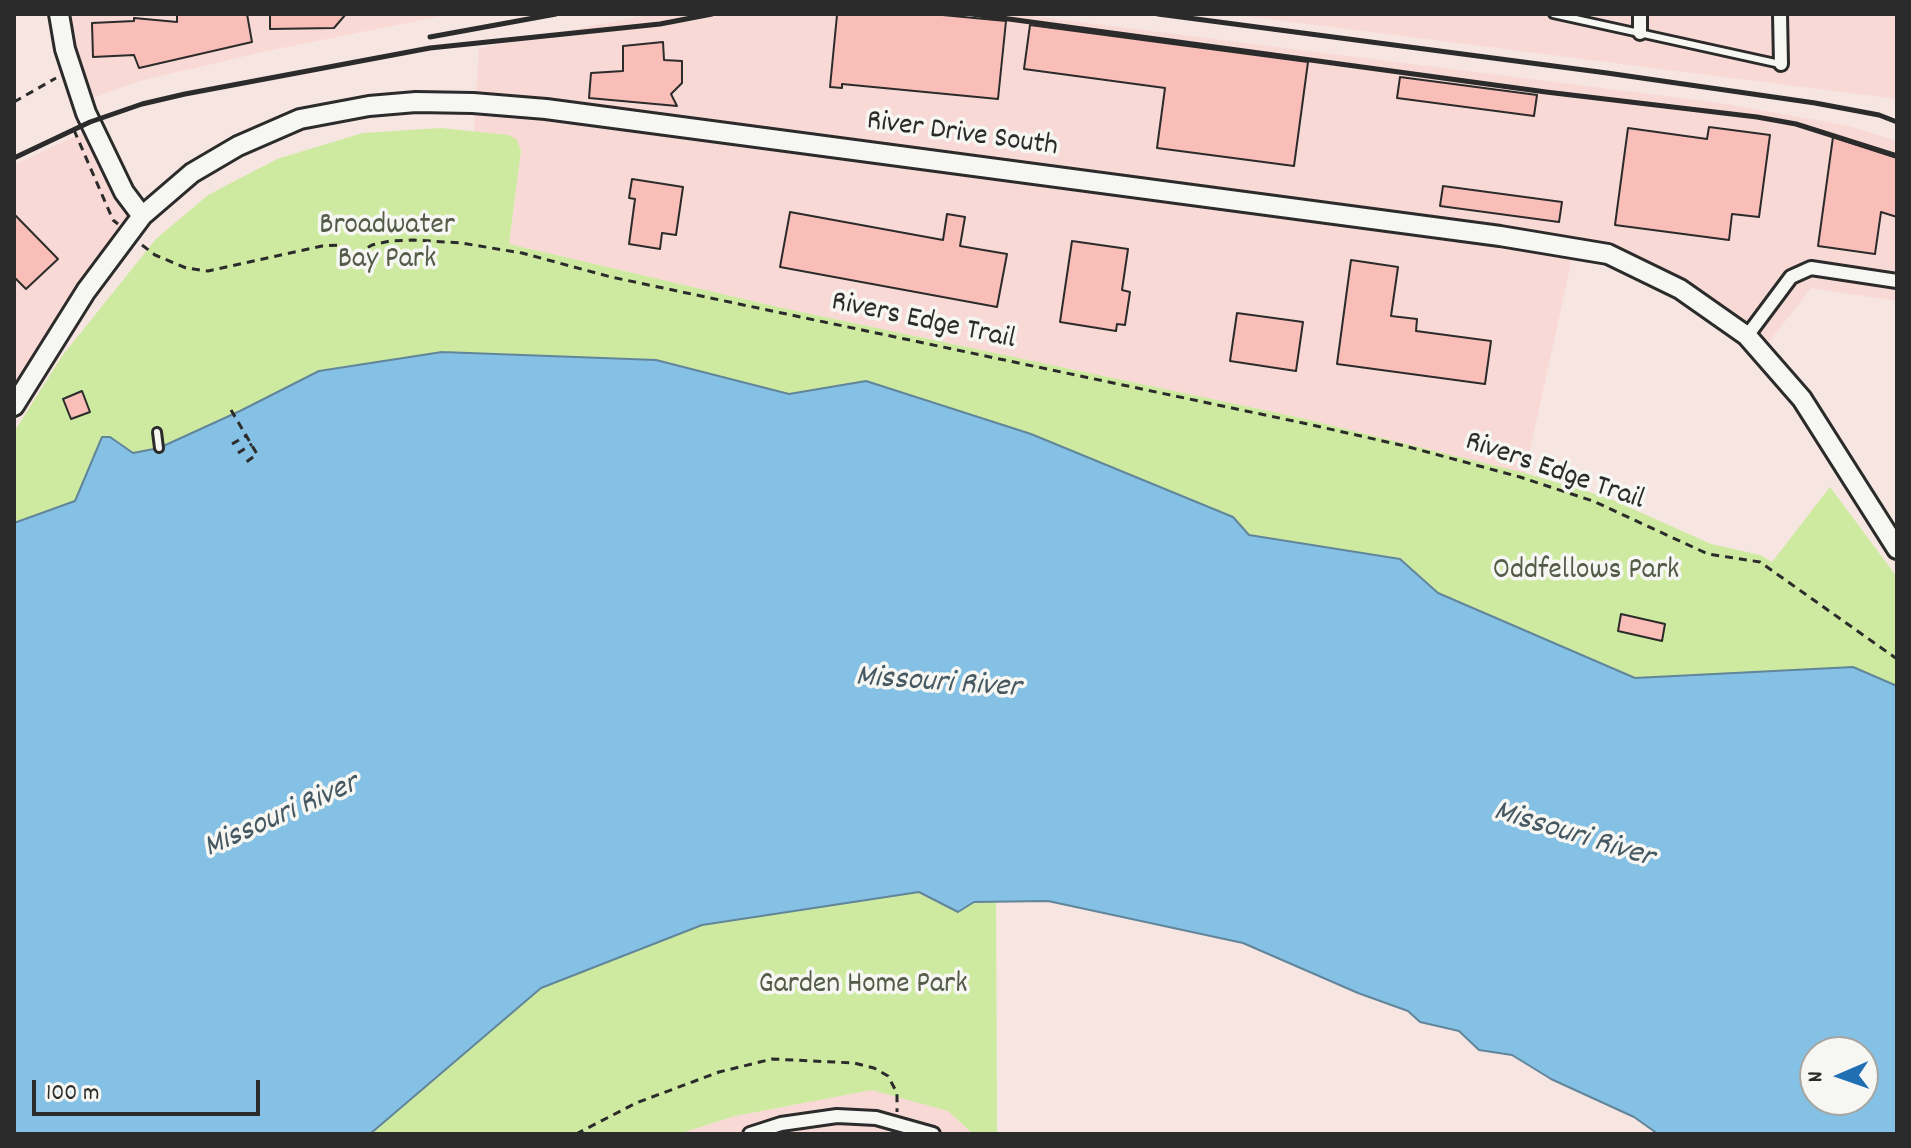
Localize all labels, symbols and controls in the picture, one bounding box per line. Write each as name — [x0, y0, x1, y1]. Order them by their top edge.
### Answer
street label: River Drive South — [864, 105, 1060, 167]
park label: Broadwater Bay Park — [319, 210, 455, 280]
street label: Rivers Edge Trail — [828, 286, 1018, 360]
street label: Rivers Edge Trail — [1460, 426, 1648, 520]
park label: Oddfellows Park — [1493, 555, 1679, 591]
water label: Missouri River — [854, 660, 1022, 710]
water label: Missouri River — [199, 767, 365, 869]
water label: Missouri River — [1488, 794, 1658, 880]
park label: Garden Home Park — [759, 969, 967, 1005]
north arrow — [1799, 1036, 1879, 1116]
scale bar — [36, 1064, 264, 1114]
text: N — [1801, 1071, 1832, 1083]
text: 100 m — [46, 1077, 99, 1111]

